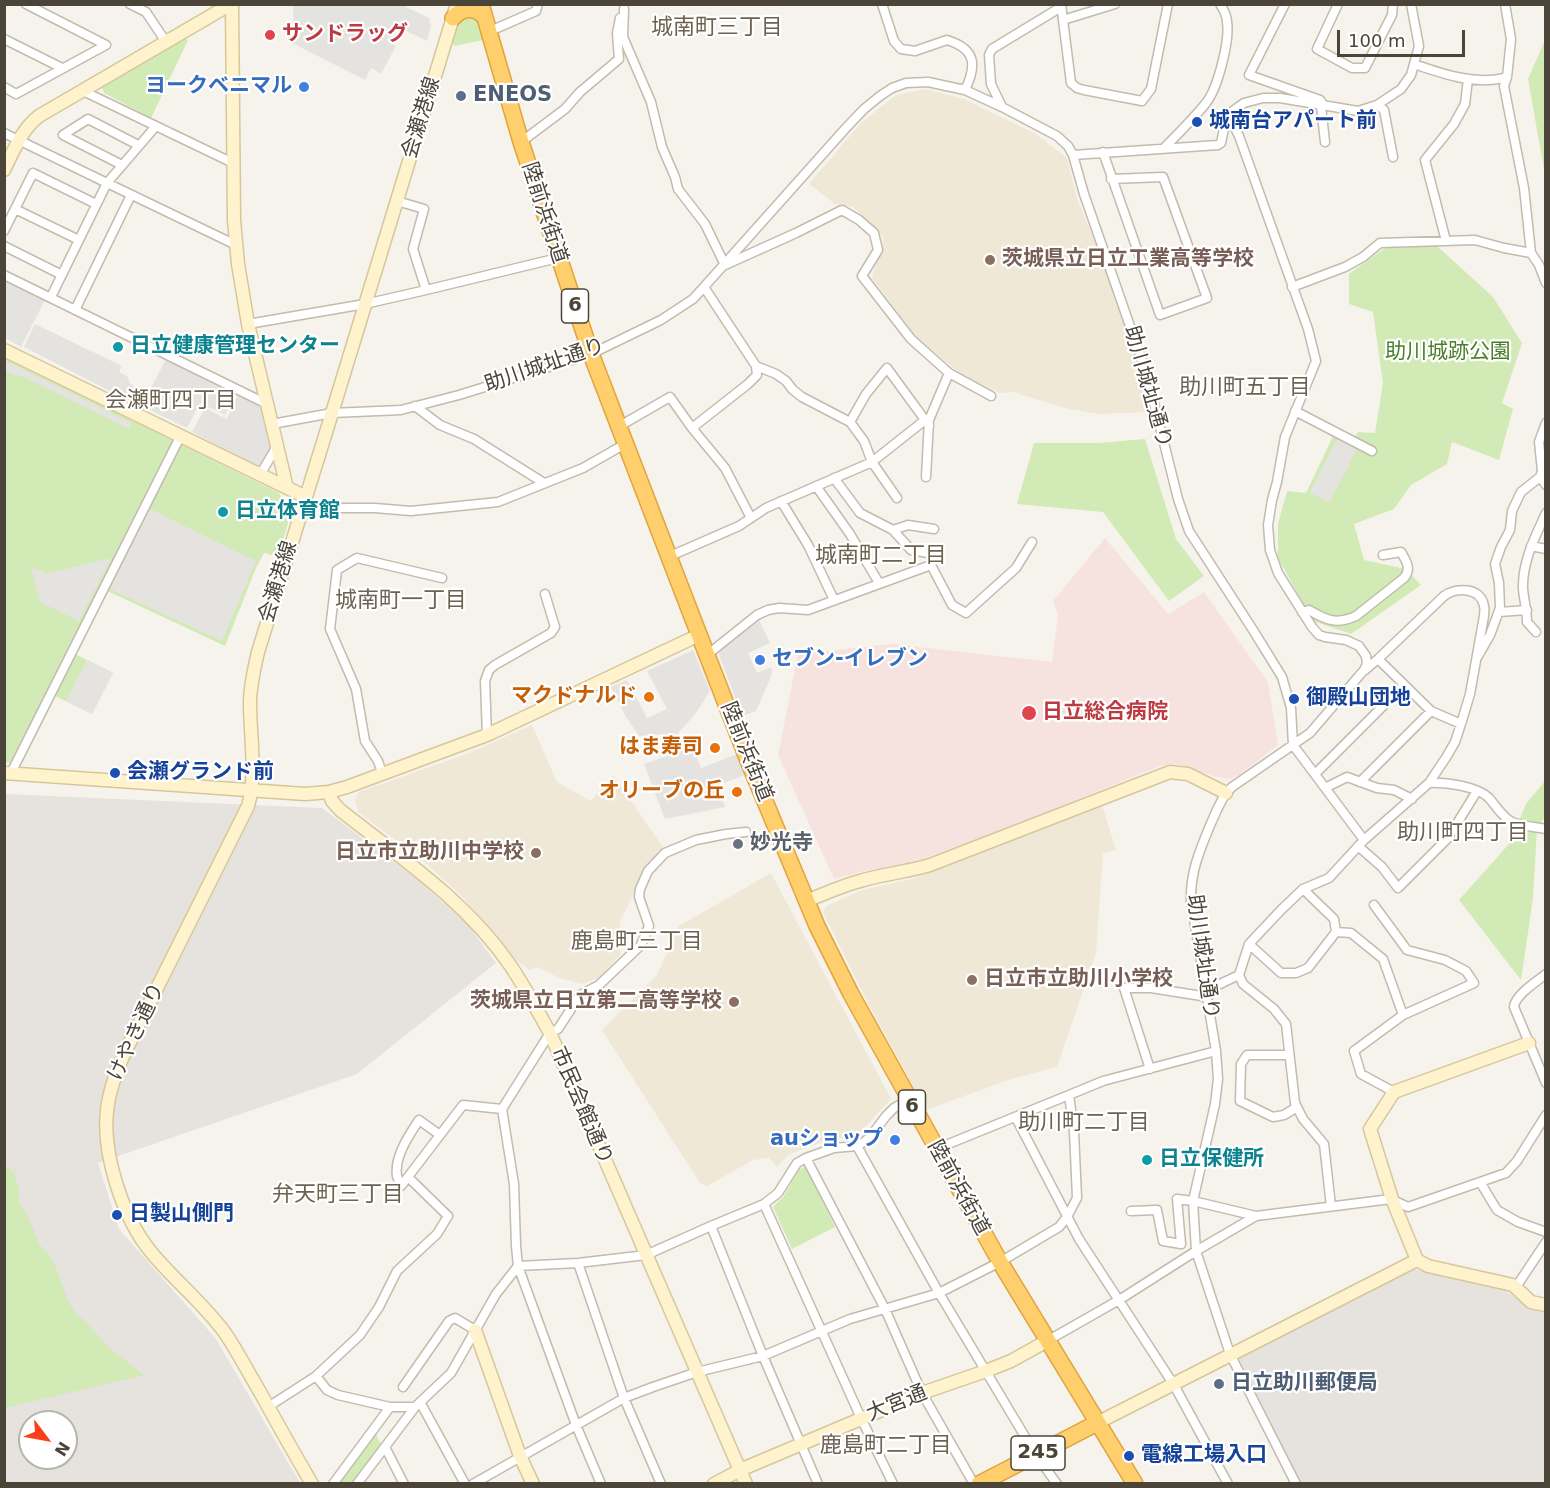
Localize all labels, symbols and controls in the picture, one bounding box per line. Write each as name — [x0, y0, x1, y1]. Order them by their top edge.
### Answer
district label: 城南町三丁目 — [651, 15, 783, 41]
scale bar — [1340, 18, 1468, 56]
place label: サンドラッグ — [282, 22, 408, 48]
marker: サンドラッグ — [263, 28, 277, 42]
text: 100 m — [1348, 30, 1406, 51]
place label: ヨークベニマル — [145, 74, 292, 100]
street label: 会瀬港線 — [398, 74, 446, 162]
marker: ヨークベニマル — [297, 80, 311, 94]
place label: ENEOS — [473, 83, 552, 109]
marker: ENEOS — [454, 89, 468, 103]
place label: 城南台アパート前 — [1209, 109, 1377, 135]
marker: 城南台アパート前 — [1190, 115, 1204, 129]
street label: 陸前浜街道 — [516, 159, 572, 267]
place label: 茨城県立日立工業高等学校 — [1002, 247, 1254, 273]
marker: 茨城県立日立工業高等学校 — [983, 253, 997, 267]
road number: 6 — [562, 289, 588, 323]
street label: 助川城址通り — [1118, 323, 1176, 451]
place label: 日立健康管理センター — [130, 334, 340, 360]
street label: 助川城址通り — [481, 334, 609, 398]
marker: 日立健康管理センター — [111, 340, 125, 354]
park label: 助川城跡公園 — [1385, 340, 1511, 366]
district label: 助川町五丁目 — [1179, 375, 1311, 401]
district label: 会瀬町四丁目 — [105, 388, 237, 414]
place label: 日立体育館 — [235, 499, 340, 525]
marker: 日立体育館 — [216, 505, 230, 519]
street label: 会瀬港線 — [255, 538, 303, 626]
district label: 城南町二丁目 — [815, 543, 947, 569]
district label: 城南町一丁目 — [335, 588, 467, 614]
place label: セブン-イレブン — [772, 647, 928, 673]
marker: セブン-イレブン — [753, 653, 767, 667]
place label: マクドナルド — [511, 684, 637, 710]
place label: 御殿山団地 — [1306, 686, 1411, 712]
marker: マクドナルド — [642, 690, 656, 704]
marker: 御殿山団地 — [1287, 692, 1301, 706]
street label: 陸前浜街道 — [715, 699, 777, 805]
place label: 日立総合病院 — [1042, 700, 1168, 726]
marker: 日立総合病院 — [1020, 704, 1038, 722]
place label: はま寿司 — [619, 735, 703, 761]
marker: はま寿司 — [708, 741, 722, 755]
place label: 会瀬グランド前 — [127, 760, 274, 786]
marker: 会瀬グランド前 — [108, 766, 122, 780]
place label: オリーブの丘 — [599, 779, 725, 805]
marker: オリーブの丘 — [730, 785, 744, 799]
district label: 助川町四丁目 — [1397, 820, 1529, 846]
place label: 妙光寺 — [750, 831, 813, 857]
marker: 妙光寺 — [731, 837, 745, 851]
place label: 日立市立助川中学校 — [335, 840, 524, 866]
marker: 日立市立助川中学校 — [529, 846, 543, 860]
street label: 助川城址通り — [1181, 893, 1223, 1021]
district label: 鹿島町三丁目 — [571, 929, 703, 955]
place label: 日立市立助川小学校 — [984, 967, 1173, 993]
marker: 日立市立助川小学校 — [965, 973, 979, 987]
street label: けやき通り — [103, 979, 171, 1085]
place label: 茨城県立日立第二高等学校 — [470, 989, 722, 1015]
marker: 茨城県立日立第二高等学校 — [727, 995, 741, 1009]
street label: 市民会館通り — [545, 1043, 617, 1169]
road number: 6 — [898, 1090, 926, 1124]
district label: 助川町二丁目 — [1018, 1110, 1150, 1136]
place label: auショップ — [770, 1127, 883, 1153]
marker: auショップ — [888, 1133, 902, 1147]
street label: 陸前浜街道 — [922, 1136, 994, 1240]
place label: 日立保健所 — [1159, 1147, 1264, 1173]
marker: 日立保健所 — [1140, 1153, 1154, 1167]
district label: 弁天町三丁目 — [272, 1182, 404, 1208]
place label: 日製山側門 — [129, 1202, 234, 1228]
marker: 日製山側門 — [110, 1208, 124, 1222]
place label: 日立助川郵便局 — [1231, 1371, 1378, 1397]
marker: 日立助川郵便局 — [1212, 1377, 1226, 1391]
street label: 大宮通 — [863, 1381, 931, 1427]
north arrow — [18, 1410, 78, 1470]
district label: 鹿島町二丁目 — [820, 1433, 952, 1459]
road number: 245 — [1011, 1436, 1065, 1470]
text: N — [50, 1438, 74, 1459]
place label: 電線工場入口 — [1141, 1443, 1267, 1469]
marker: 電線工場入口 — [1122, 1449, 1136, 1463]

